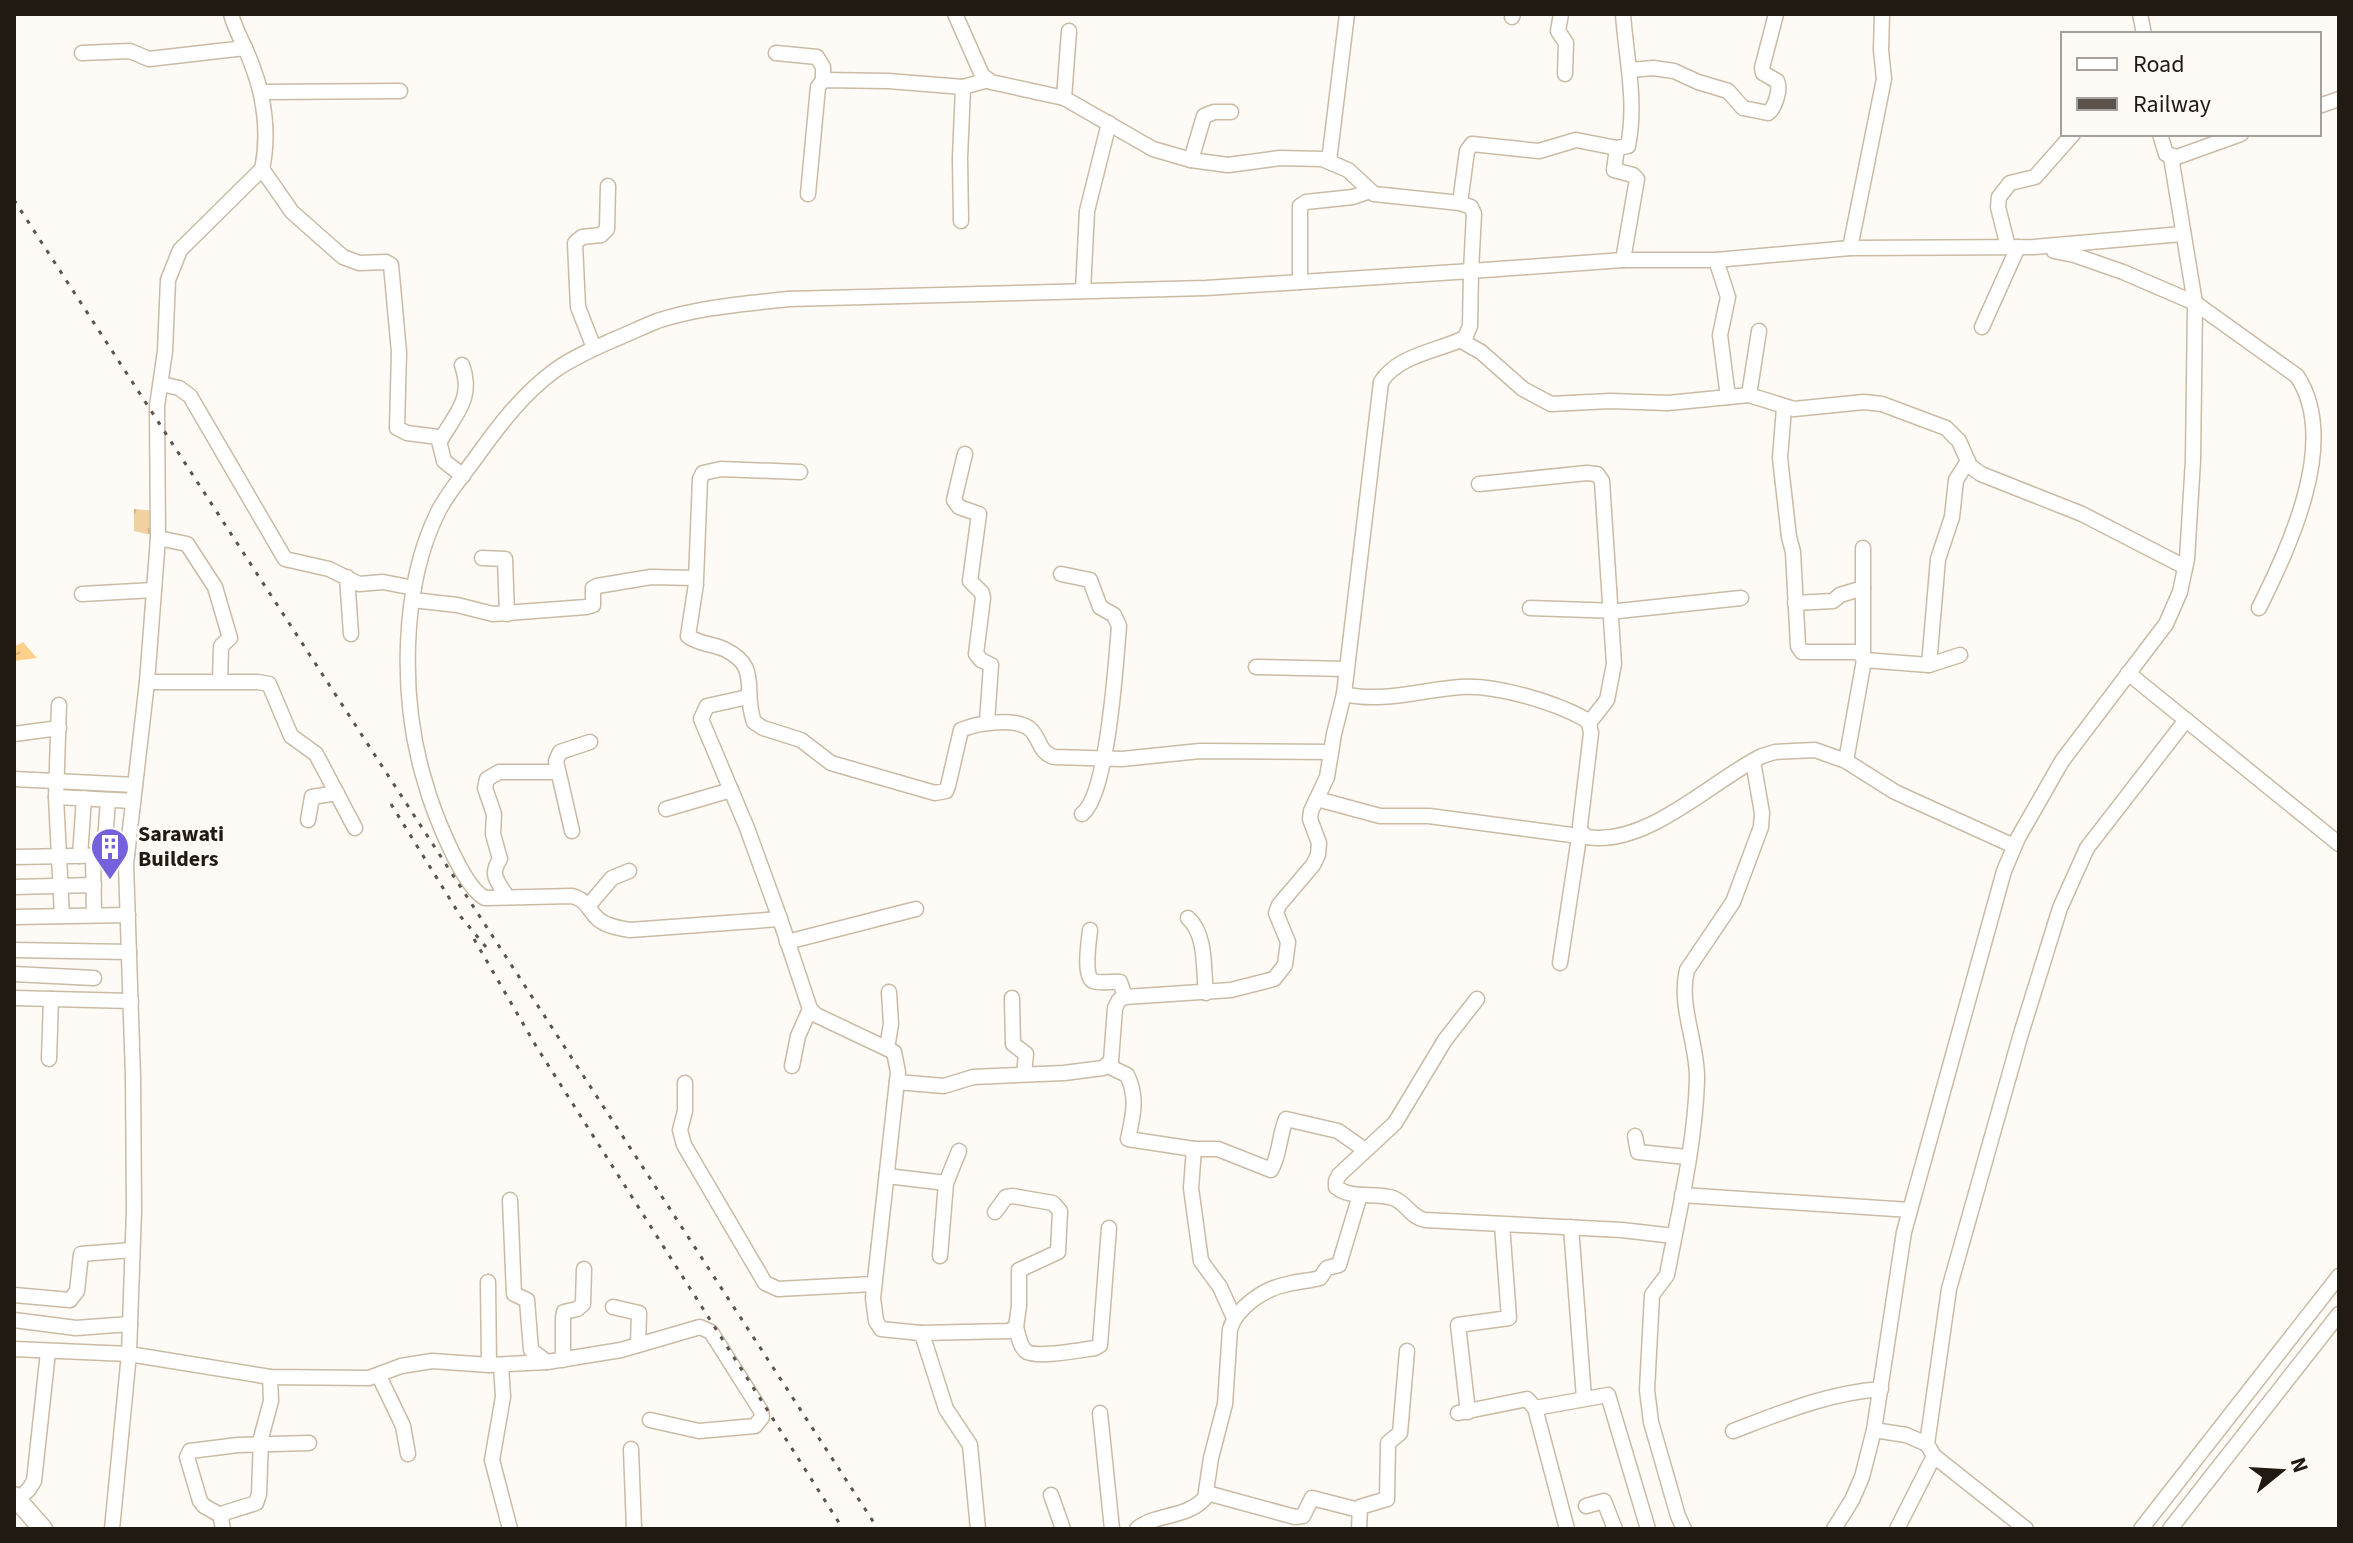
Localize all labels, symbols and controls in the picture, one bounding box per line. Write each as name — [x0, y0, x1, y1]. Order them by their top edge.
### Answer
legend — [2061, 32, 2321, 136]
text: Road — [2133, 47, 2185, 82]
text: Railway — [2133, 87, 2211, 122]
place label: Sarawati Builders — [138, 818, 224, 875]
building icon: Sarawati Builders — [89, 826, 131, 881]
north arrow — [2241, 1431, 2321, 1511]
text: N — [2282, 1453, 2317, 1477]

